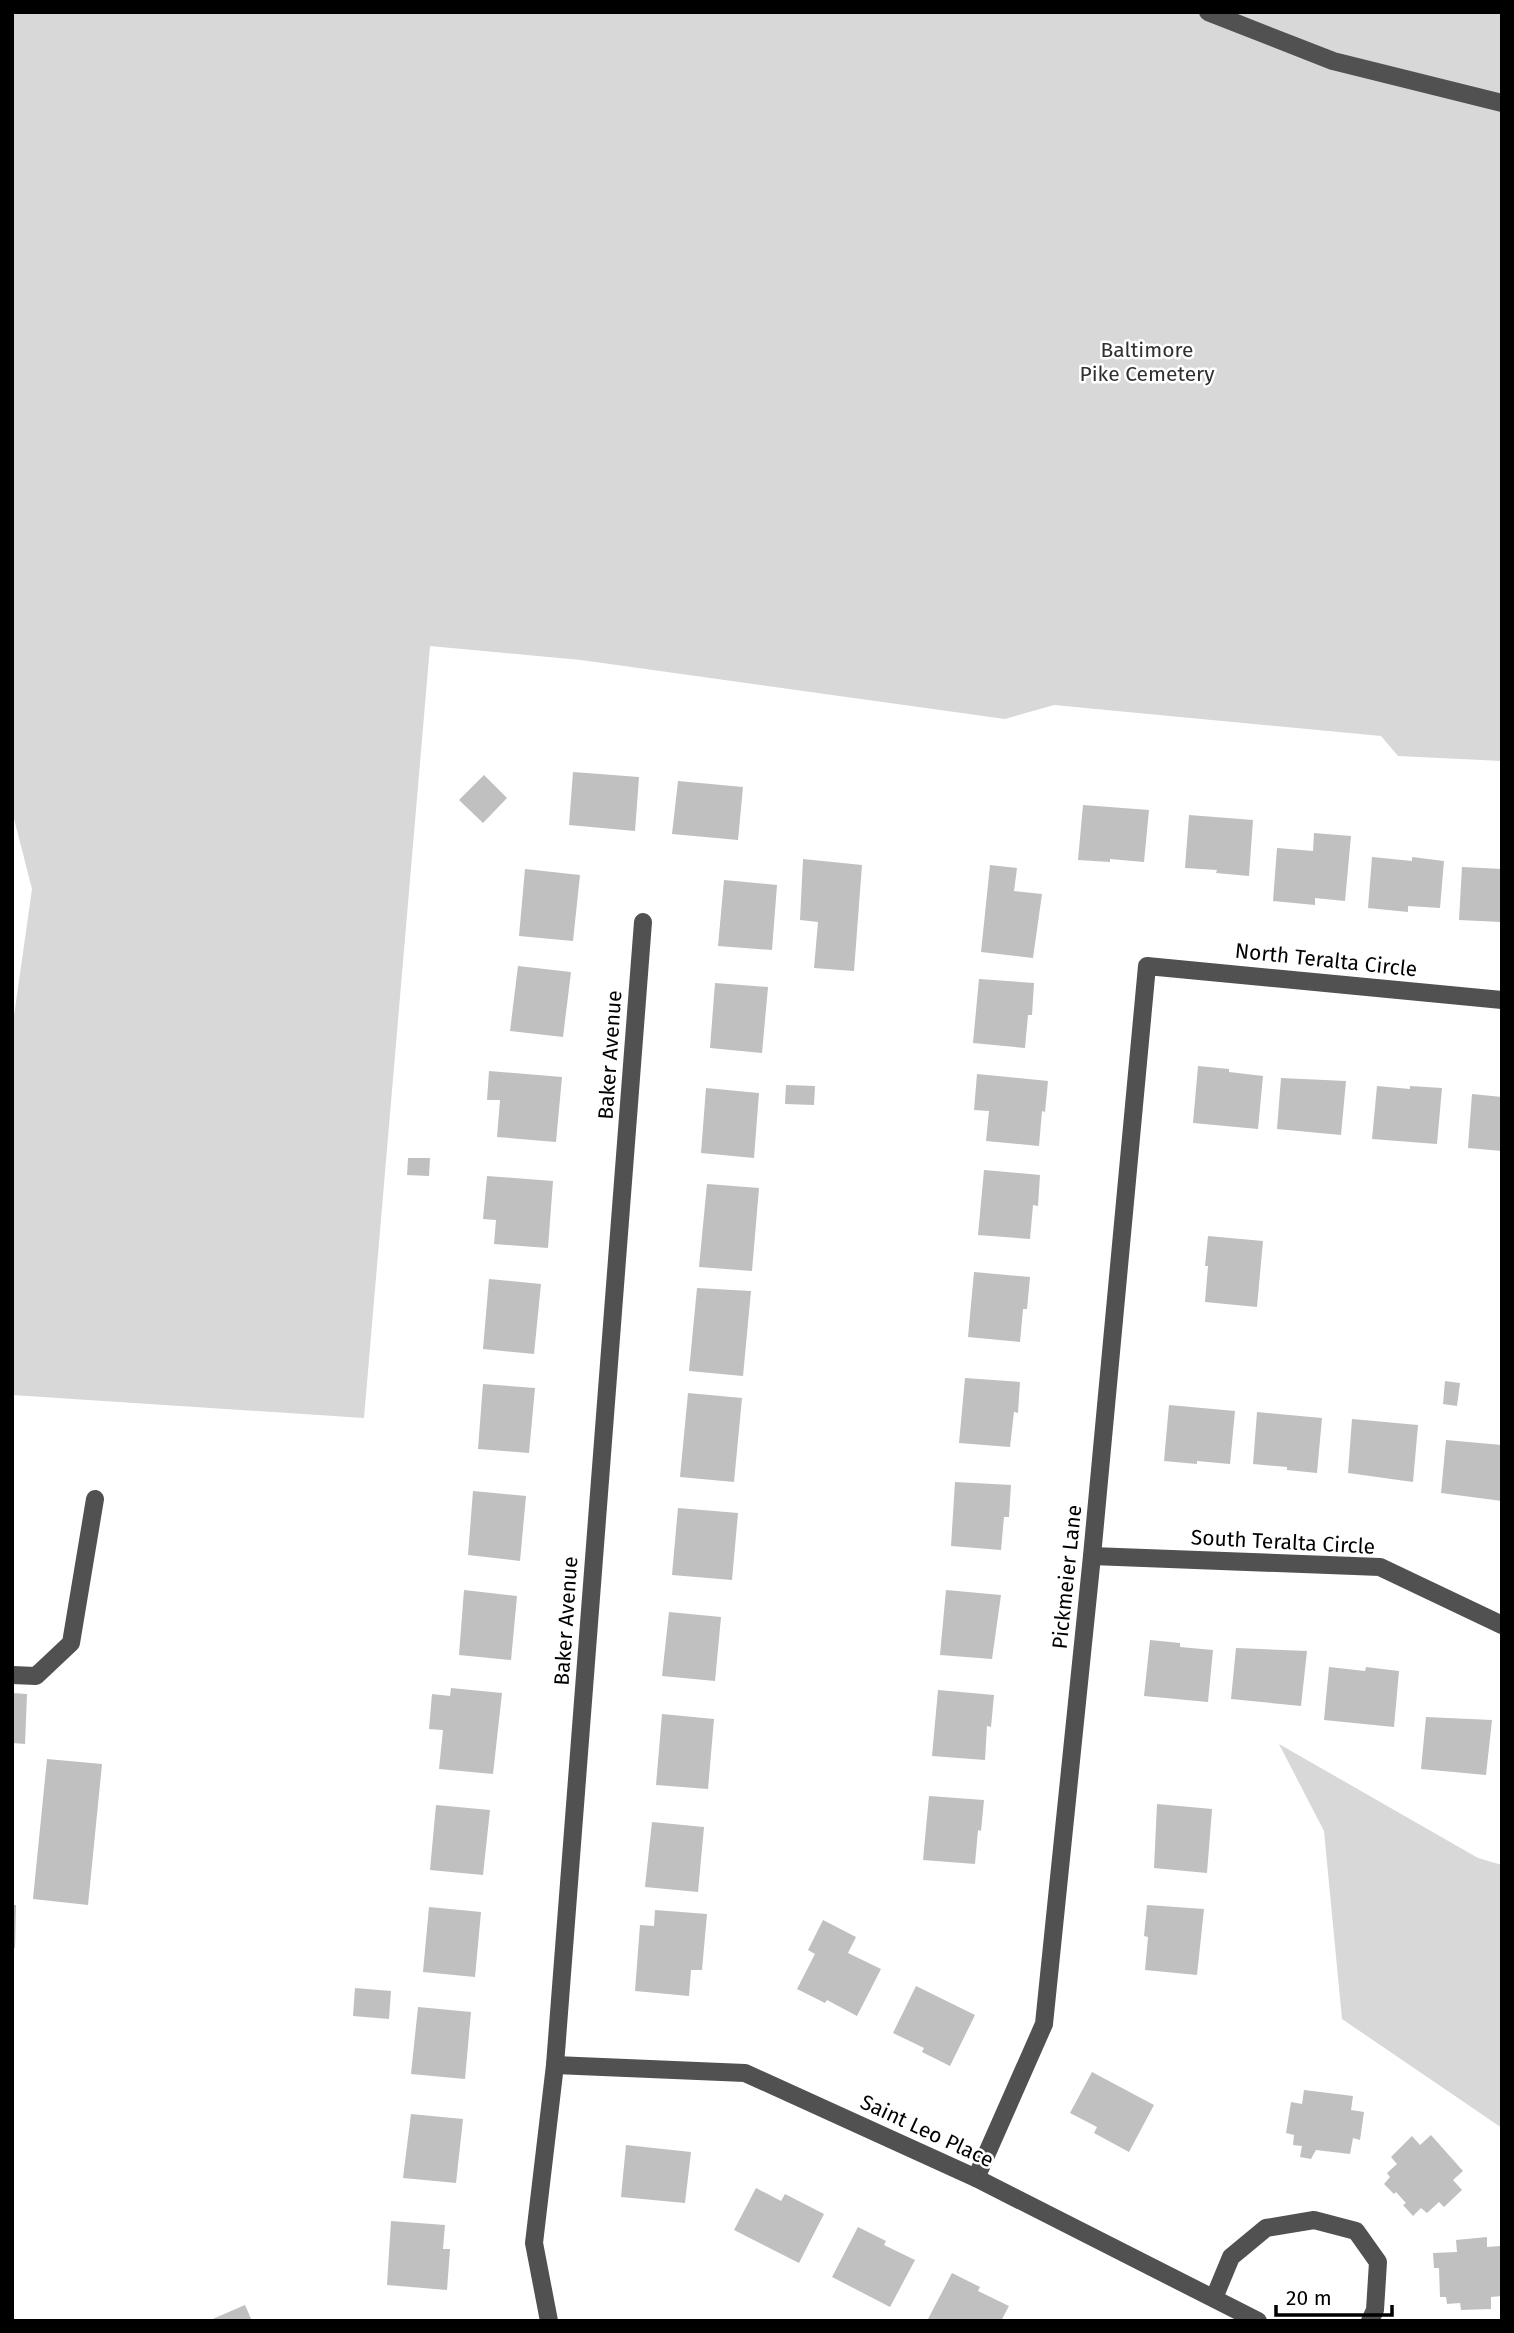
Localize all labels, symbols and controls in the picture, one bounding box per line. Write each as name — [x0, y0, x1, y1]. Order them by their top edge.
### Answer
park label: Baltimore Pike Cemetery — [1079, 337, 1215, 387]
street label: North Teralta Circle — [1234, 937, 1418, 983]
street label: Baker Avenue — [593, 989, 627, 1121]
street label: Pickmeier Lane — [1047, 1504, 1087, 1650]
street label: South Teralta Circle — [1190, 1524, 1376, 1560]
street label: Baker Avenue — [549, 1555, 583, 1687]
street label: Saint Leo Place — [856, 2089, 998, 2173]
scale bar — [1276, 2274, 1392, 2318]
text: 20 m — [1286, 2285, 1332, 2311]

